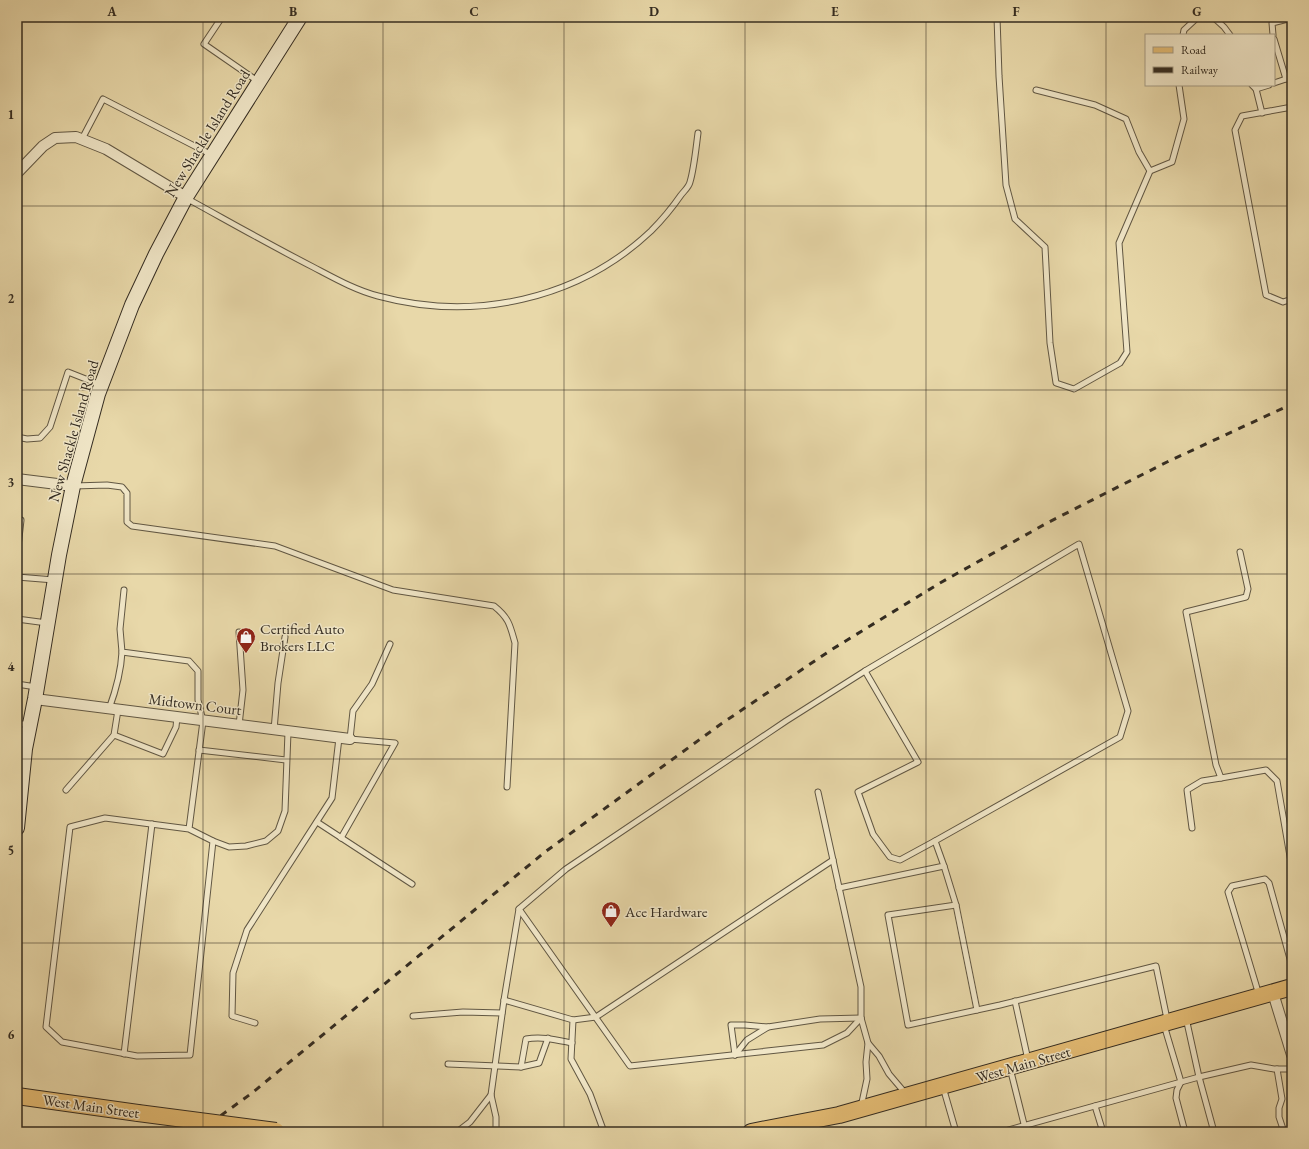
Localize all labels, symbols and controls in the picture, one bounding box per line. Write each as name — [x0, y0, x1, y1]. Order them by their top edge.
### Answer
text: A — [106, 3, 117, 20]
text: B — [289, 3, 297, 20]
text: C — [469, 3, 479, 20]
text: D — [649, 3, 659, 20]
text: E — [831, 3, 839, 20]
text: F — [1012, 3, 1020, 20]
text: G — [1192, 3, 1202, 20]
legend — [1145, 34, 1275, 86]
text: Road — [1181, 42, 1207, 58]
text: Railway — [1181, 62, 1219, 78]
street label: New Shackle Island Road — [160, 65, 254, 200]
text: 1 — [8, 106, 15, 123]
text: 2 — [8, 290, 15, 307]
street label: New Shackle Island Road — [44, 357, 102, 504]
text: 3 — [8, 474, 15, 491]
place label: Certified Auto Brokers LLC — [260, 619, 344, 655]
shop icon: Certified Auto Brokers LLC — [235, 626, 257, 654]
text: 4 — [8, 658, 15, 675]
street label: Midtown Court — [147, 689, 243, 719]
text: 5 — [8, 842, 14, 859]
shop icon: Ace Hardware — [600, 900, 622, 928]
place label: Ace Hardware — [624, 902, 708, 921]
text: 6 — [8, 1026, 15, 1043]
street label: West Main Street — [974, 1041, 1073, 1087]
street label: West Main Street — [41, 1090, 141, 1122]

